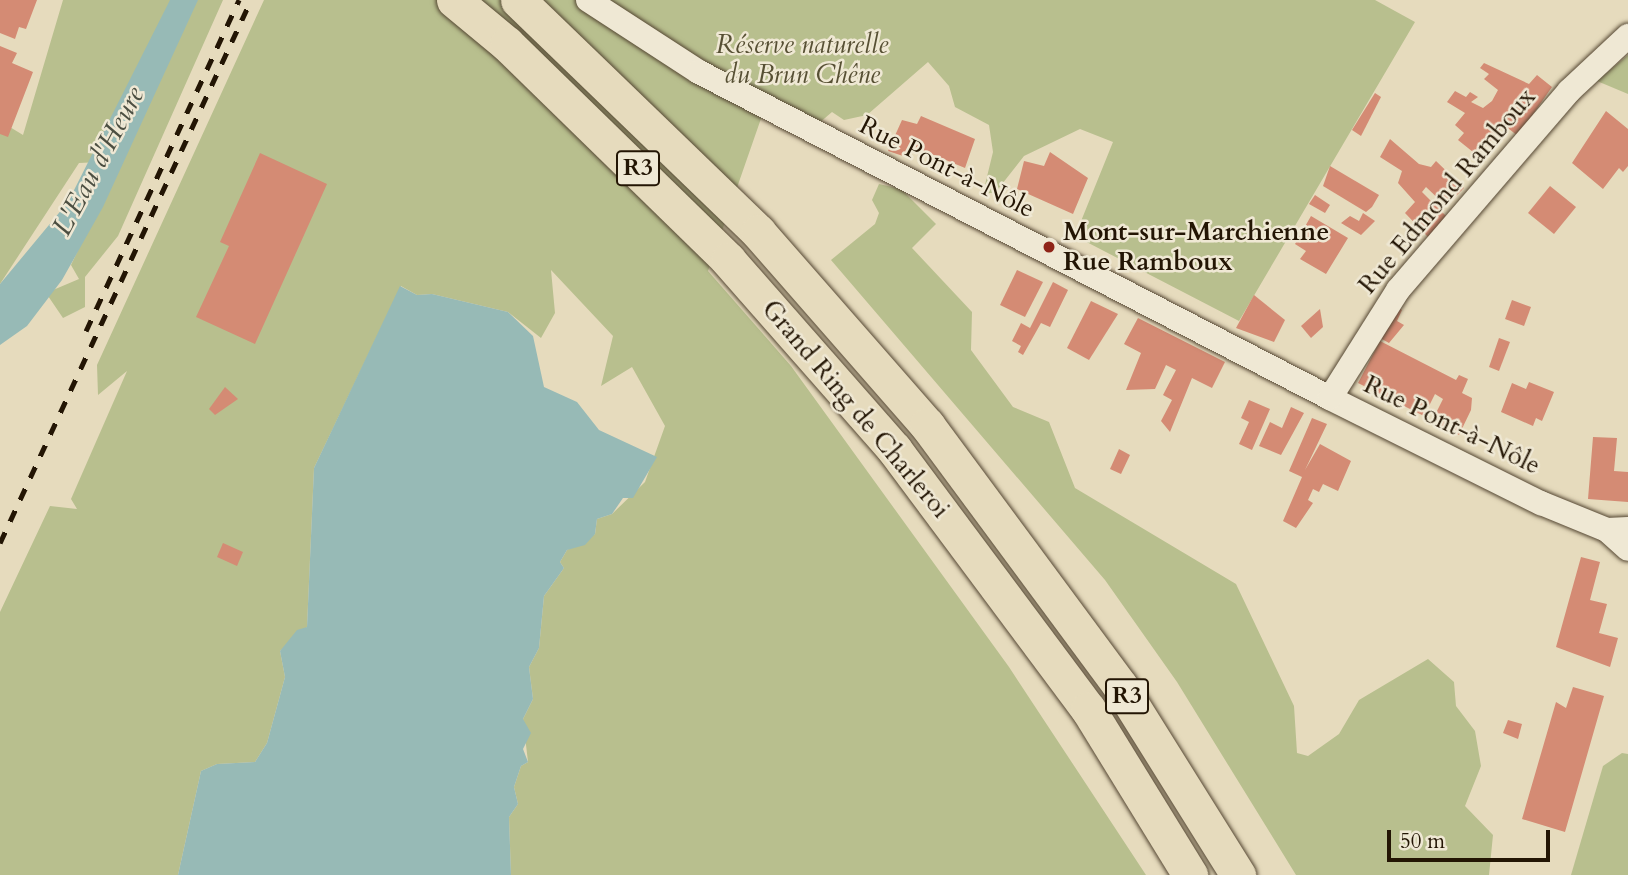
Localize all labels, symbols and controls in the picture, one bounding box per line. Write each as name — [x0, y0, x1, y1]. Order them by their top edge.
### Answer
park label: Réserve naturelle du Brun Chêne — [716, 29, 888, 90]
water label: L'Eau d'Heure — [45, 81, 151, 241]
street label: Rue Edmond Ramboux — [1352, 82, 1542, 300]
street label: Rue Pont-à-Nôle — [854, 109, 1040, 225]
road number: R3 — [615, 148, 661, 188]
place label: Mont-sur-Marchienne Rue Ramboux — [1063, 216, 1329, 278]
marker: Mont-sur-Marchienne Rue Ramboux — [1041, 239, 1057, 255]
street label: Grand Ring de Charleroi — [756, 294, 956, 524]
street label: Rue Pont-à-Nôle — [1359, 369, 1545, 481]
road number: R3 — [1104, 676, 1150, 716]
scale bar — [1390, 816, 1553, 860]
text: 50 m — [1400, 827, 1445, 856]

